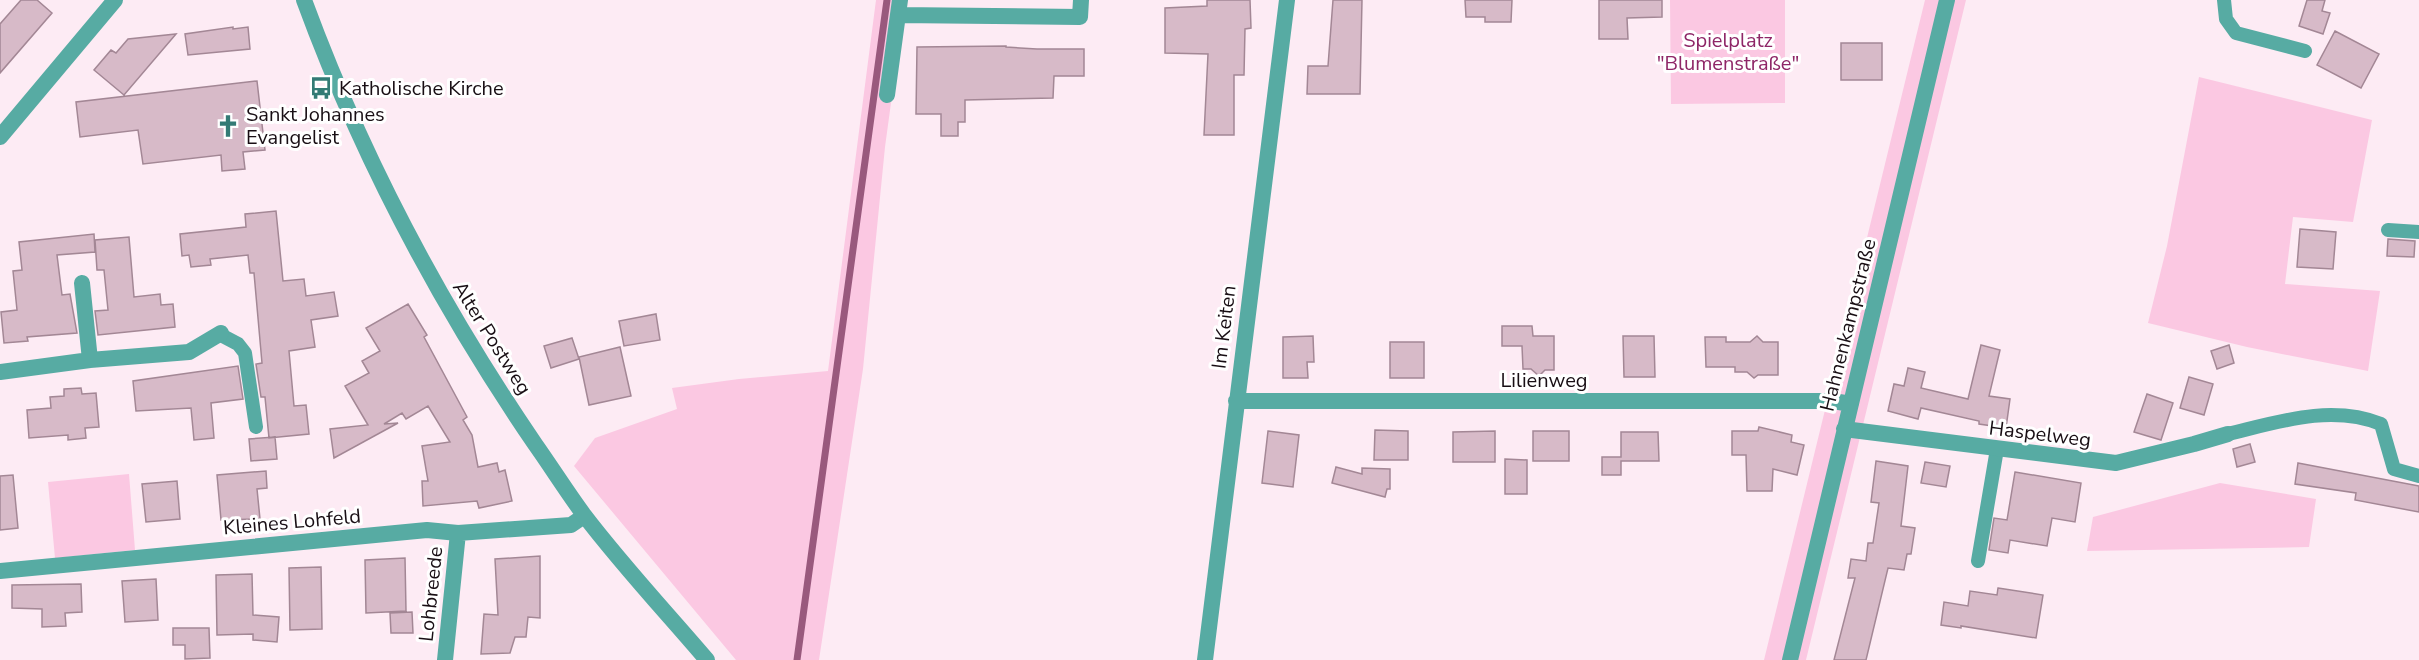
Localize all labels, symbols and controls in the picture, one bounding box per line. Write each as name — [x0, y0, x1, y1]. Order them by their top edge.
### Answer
park label: Spielplatz "Blumenstraße" — [1657, 27, 1799, 77]
bus stop icon: Katholische Kirche — [308, 75, 334, 101]
place label: Katholische Kirche — [339, 75, 504, 102]
place label: Sankt Johannes Evangelist — [246, 101, 385, 151]
church icon: Sankt Johannes Evangelist — [215, 113, 241, 139]
street label: Hahnenkampstraße — [1813, 236, 1883, 414]
street label: Alter Postweg — [446, 276, 538, 400]
street label: Im Keiten — [1205, 284, 1243, 370]
street label: Lilienweg — [1501, 367, 1588, 394]
street label: Haspelweg — [1988, 414, 2092, 454]
street label: Kleines Lohfeld — [222, 503, 362, 541]
street label: Lohbreede — [413, 545, 449, 643]

